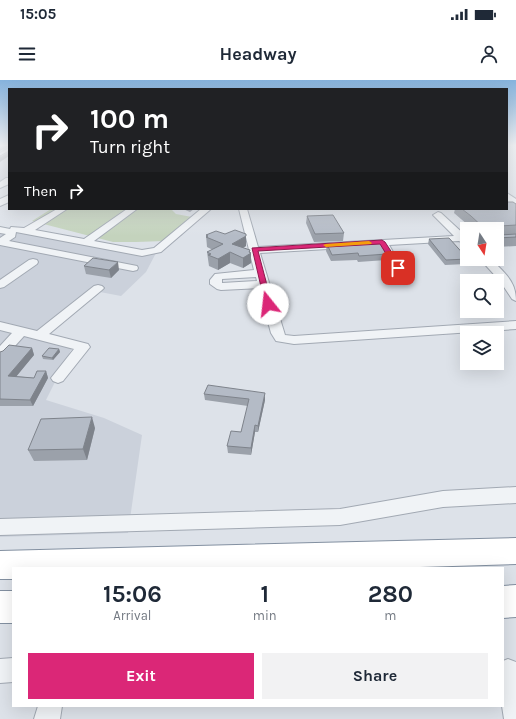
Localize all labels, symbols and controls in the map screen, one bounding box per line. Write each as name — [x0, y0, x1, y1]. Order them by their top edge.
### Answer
text: 15:05 — [20, 5, 56, 23]
icon: menu — [16, 43, 38, 65]
text: Headway — [219, 43, 297, 65]
icon: person — [478, 43, 500, 65]
text: 100 m — [90, 102, 169, 135]
icon: right — [24, 104, 76, 156]
text: Turn right — [90, 136, 170, 158]
icon: right — [65, 180, 87, 202]
text: Then — [24, 182, 57, 200]
north arrow — [460, 222, 504, 266]
map controls — [460, 222, 504, 370]
pin — [381, 251, 415, 285]
icon: arrive — [387, 257, 409, 279]
button: search — [460, 274, 504, 318]
position arrow — [247, 283, 289, 325]
button: layers — [460, 326, 504, 370]
text: 15:06 — [103, 580, 162, 608]
text: 1 — [260, 580, 269, 608]
text: 280 — [368, 580, 413, 608]
text: Arrival — [113, 608, 151, 623]
text: min — [253, 608, 277, 623]
text: m — [384, 608, 396, 623]
button: Exit — [28, 653, 254, 699]
button: Share — [262, 653, 488, 699]

